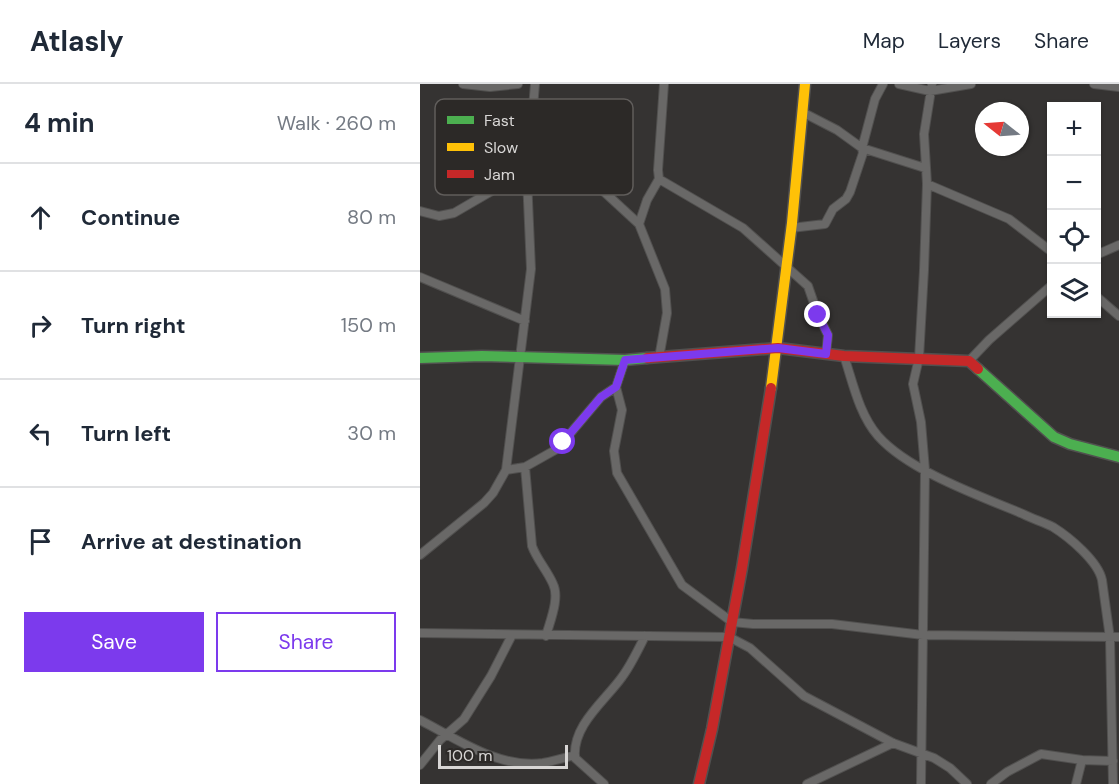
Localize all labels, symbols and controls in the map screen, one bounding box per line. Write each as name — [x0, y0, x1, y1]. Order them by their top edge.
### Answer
text: Atlasly — [30, 23, 124, 60]
text: Map — [863, 27, 905, 55]
text: Layers — [938, 27, 1001, 55]
text: Share — [1034, 27, 1089, 55]
legend — [435, 99, 633, 195]
north arrow — [975, 102, 1029, 156]
map controls — [1047, 102, 1101, 318]
button: + — [1047, 102, 1101, 156]
text: 4 min — [24, 106, 95, 140]
text: Walk · 260 m — [277, 110, 396, 136]
text: Fast — [484, 110, 515, 131]
text: Slow — [484, 137, 518, 158]
button: − — [1047, 156, 1101, 210]
text: Jam — [484, 164, 515, 185]
icon: ahead — [24, 201, 57, 234]
text: Continue — [81, 203, 180, 232]
text: 80 m — [347, 204, 396, 230]
button: locate — [1047, 210, 1101, 264]
button: layers — [1047, 264, 1101, 318]
route end — [804, 301, 830, 327]
icon: right — [24, 309, 57, 342]
text: Turn right — [81, 311, 186, 340]
text: 150 m — [341, 312, 396, 338]
icon: left — [24, 417, 57, 450]
text: Turn left — [81, 419, 171, 448]
text: 30 m — [347, 420, 396, 446]
route start — [549, 428, 575, 454]
icon: arrive — [24, 525, 57, 558]
text: Arrive at destination — [81, 527, 302, 556]
button: Save — [24, 612, 204, 672]
button: Share — [216, 612, 396, 672]
scale bar — [438, 742, 568, 770]
text: 100 m — [447, 745, 492, 766]

